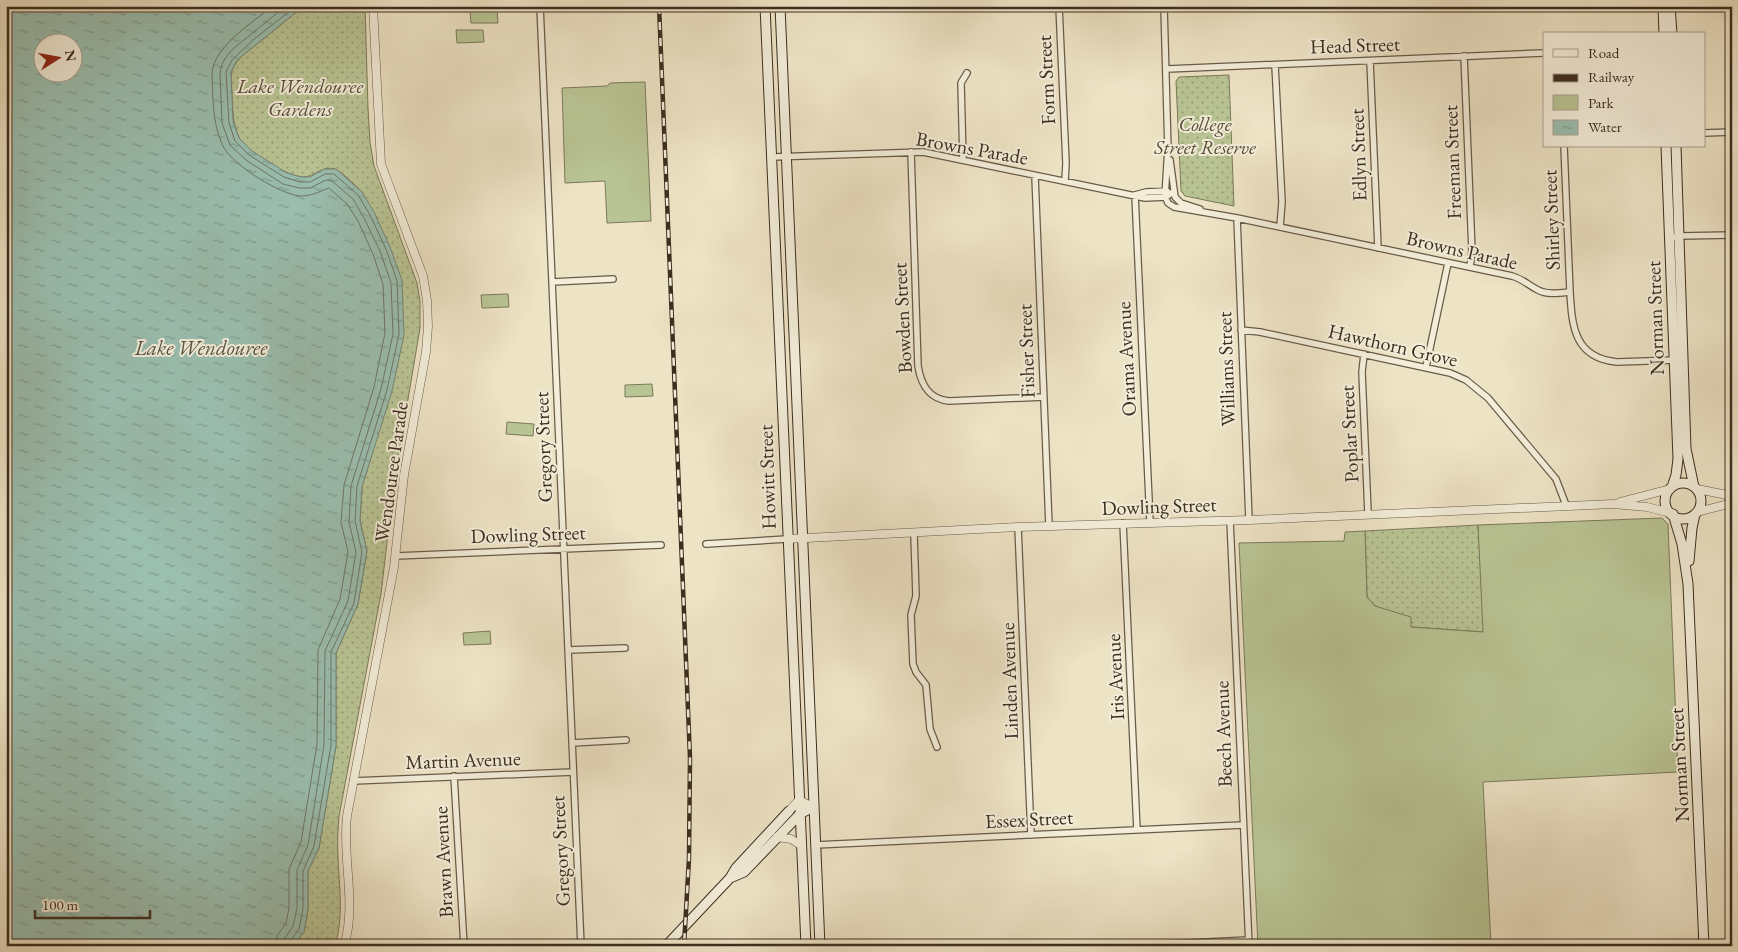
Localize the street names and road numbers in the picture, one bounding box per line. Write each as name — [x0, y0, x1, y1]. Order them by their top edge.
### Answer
street label: Head Street — [1310, 30, 1401, 60]
street label: Form Street — [1031, 34, 1061, 125]
street label: Freeman Street — [1437, 104, 1467, 220]
street label: Edlyn Street — [1343, 107, 1373, 202]
street label: Browns Parade — [914, 125, 1030, 171]
street label: Shirley Street — [1536, 169, 1566, 271]
street label: Browns Parade — [1404, 225, 1520, 275]
street label: Norman Street — [1640, 260, 1670, 376]
street label: Bowden Street — [886, 261, 918, 374]
street label: Orama Avenue — [1110, 301, 1142, 417]
street label: Fisher Street — [1011, 303, 1041, 399]
street label: Williams Street — [1211, 310, 1241, 427]
street label: Hawthorn Grove — [1326, 317, 1460, 373]
street label: Poplar Street — [1333, 384, 1365, 483]
street label: Gregory Street — [528, 390, 558, 503]
street label: Wendouree Parade — [368, 400, 414, 544]
street label: Howitt Street — [752, 423, 782, 530]
street label: Dowling Street — [1101, 491, 1218, 521]
street label: Dowling Street — [470, 519, 587, 549]
street label: Linden Avenue — [994, 622, 1024, 740]
street label: Iris Avenue — [1100, 633, 1130, 721]
street label: Beech Avenue — [1208, 680, 1238, 788]
street label: Norman Street — [1663, 706, 1695, 823]
street label: Martin Avenue — [405, 745, 521, 775]
street label: Gregory Street — [544, 794, 576, 907]
street label: Essex Street — [984, 804, 1074, 834]
street label: Brawn Avenue — [427, 805, 459, 918]

